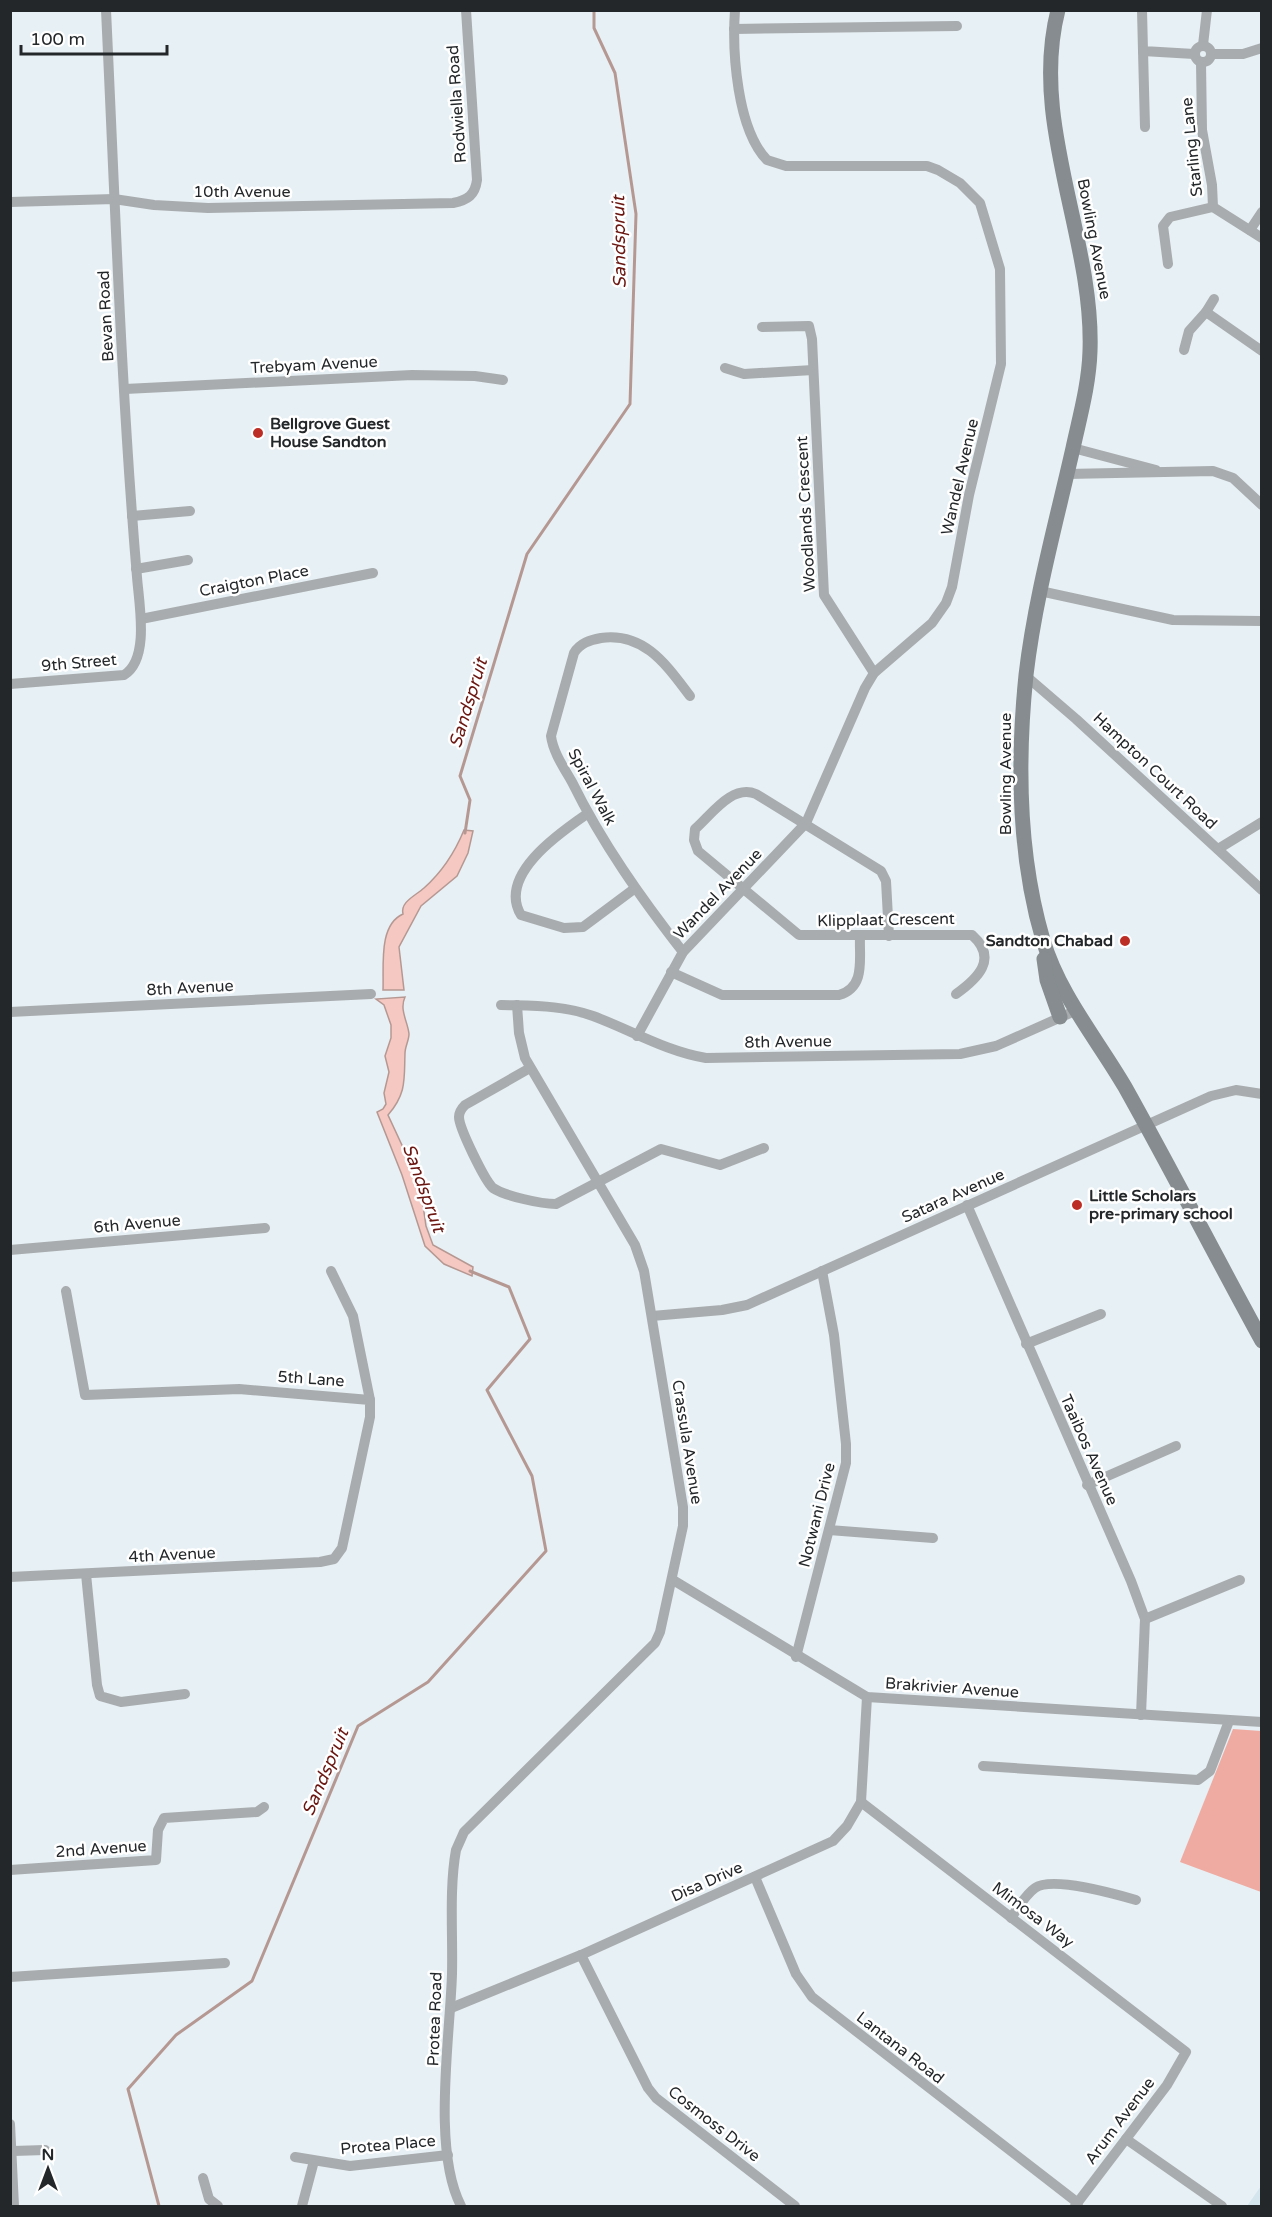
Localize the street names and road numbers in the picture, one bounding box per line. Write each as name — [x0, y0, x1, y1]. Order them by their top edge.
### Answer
street label: Rodwiella Road — [443, 44, 471, 164]
street label: Starling Lane — [1177, 96, 1207, 198]
street label: Bowling Avenue — [1072, 177, 1116, 301]
street label: 10th Avenue — [193, 182, 291, 202]
street label: Bevan Road — [94, 270, 118, 362]
street label: Trebyam Avenue — [250, 352, 378, 378]
street label: Wandel Avenue — [937, 417, 983, 537]
street label: Woodlands Crescent — [792, 435, 820, 593]
street label: Craigton Place — [198, 561, 310, 601]
street label: 9th Street — [40, 650, 118, 676]
street label: Hampton Court Road — [1089, 708, 1221, 834]
street label: Bowling Avenue — [996, 713, 1016, 835]
street label: Spiral Walk — [563, 745, 621, 829]
street label: Wandel Avenue — [670, 844, 766, 944]
street label: Klipplaat Crescent — [817, 909, 955, 931]
street label: 8th Avenue — [146, 976, 234, 1000]
street label: 8th Avenue — [744, 1031, 832, 1053]
street label: Satara Avenue — [899, 1164, 1007, 1228]
street label: 6th Avenue — [93, 1210, 181, 1238]
street label: 5th Lane — [277, 1367, 345, 1391]
street label: Crassula Avenue — [667, 1378, 707, 1506]
street label: Taaibos Avenue — [1056, 1391, 1122, 1509]
street label: Notwani Drive — [794, 1461, 840, 1569]
street label: 4th Avenue — [128, 1543, 216, 1567]
street label: Brakrivier Avenue — [884, 1673, 1020, 1703]
street label: 2nd Avenue — [55, 1836, 147, 1862]
street label: Disa Drive — [668, 1857, 746, 1907]
street label: Mimosa Way — [988, 1878, 1078, 1953]
street label: Protea Road — [423, 1971, 447, 2067]
street label: Lantana Road — [852, 2007, 948, 2089]
street label: Arum Avenue — [1081, 2074, 1159, 2168]
street label: Cosmoss Drive — [664, 2082, 764, 2166]
street label: Protea Place — [340, 2131, 436, 2159]

